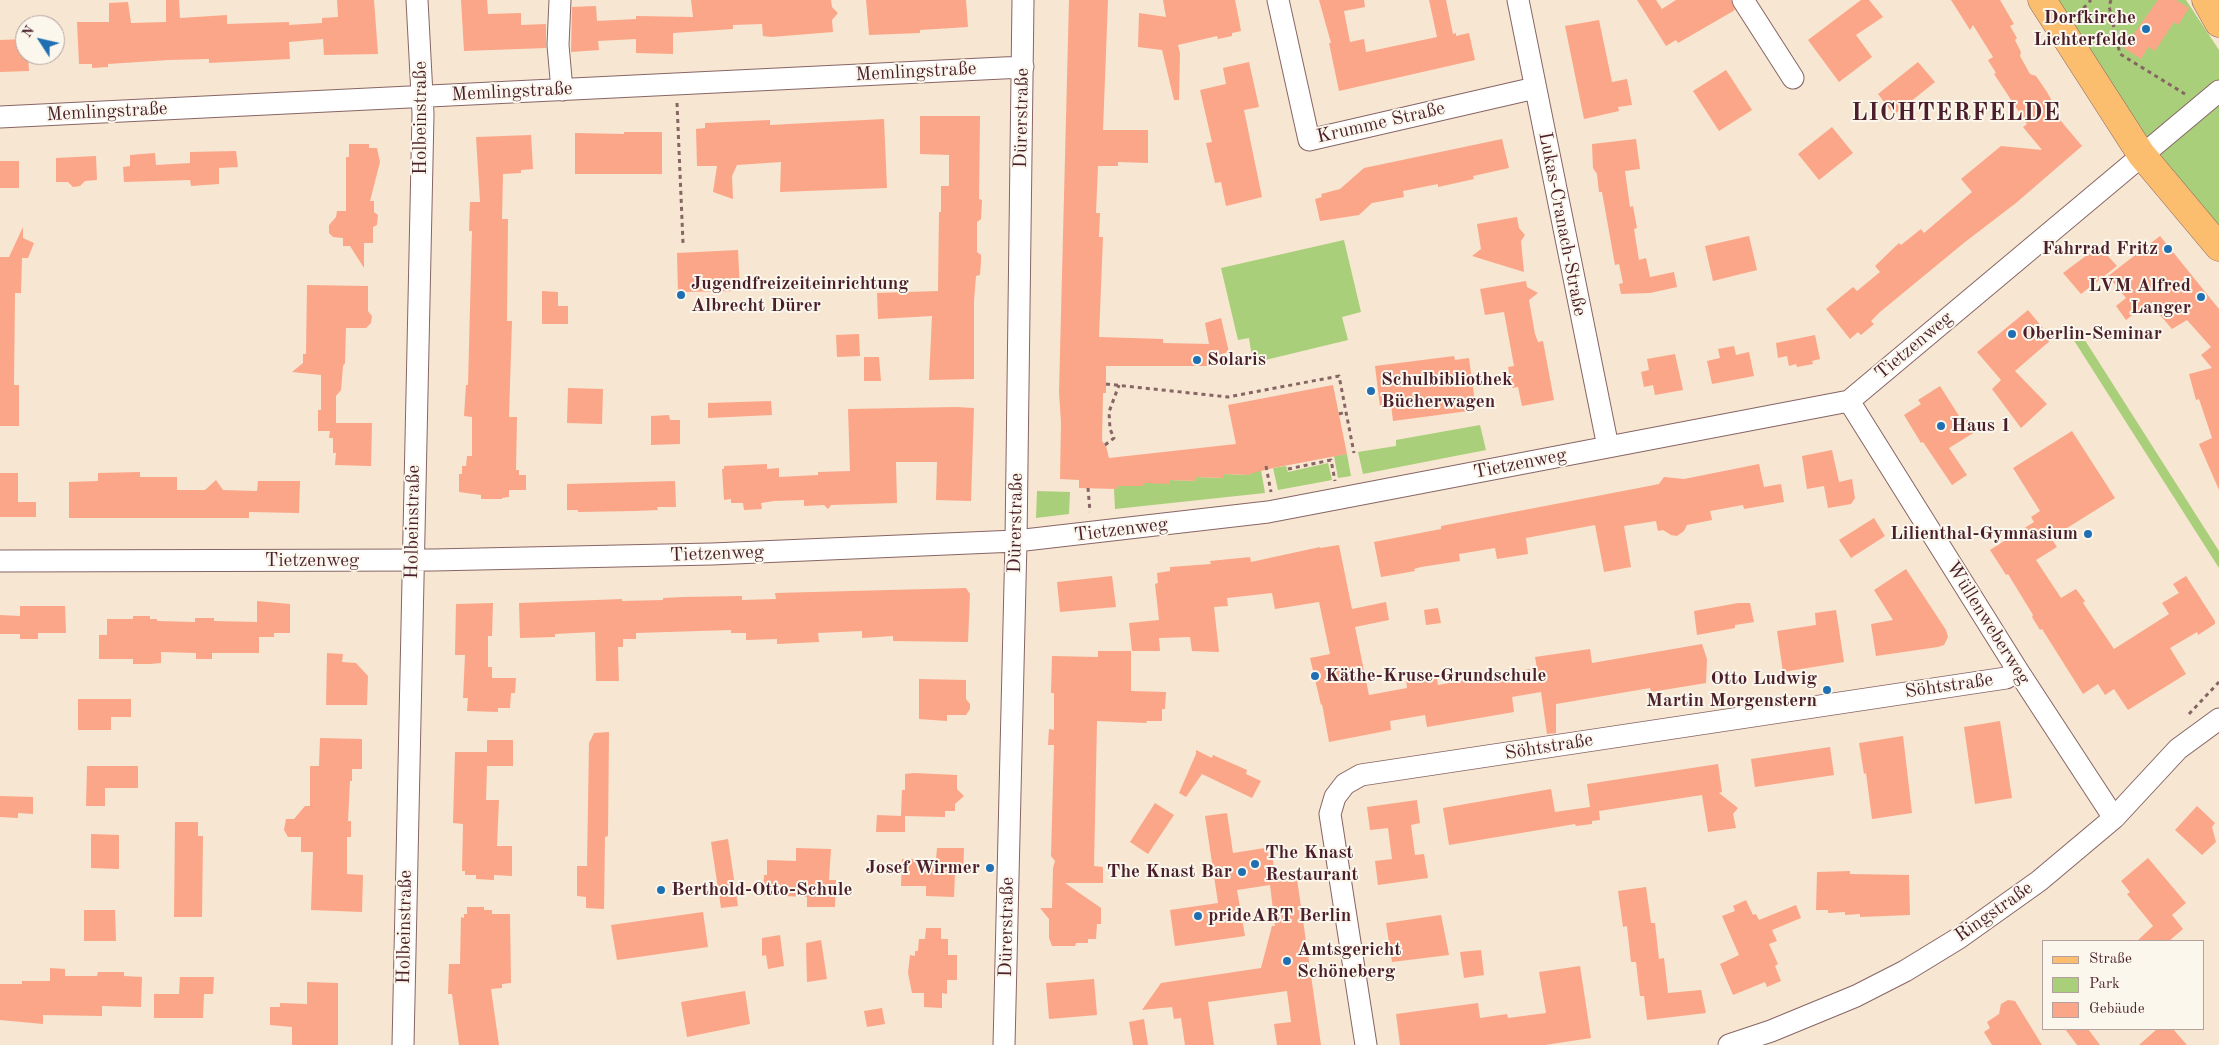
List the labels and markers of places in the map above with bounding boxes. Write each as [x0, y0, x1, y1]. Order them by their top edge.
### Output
place label: Dorfkirche Lichterfelde [2033, 7, 2136, 51]
marker: Dorfkirche Lichterfelde [2140, 23, 2152, 35]
place label: Fahrrad Fritz [2042, 238, 2158, 260]
marker: Fahrrad Fritz [2162, 243, 2174, 255]
place label: Jugendfreizeiteinrichtung Albrecht Dürer [691, 273, 909, 317]
place label: LVM Alfred Langer [2088, 275, 2191, 319]
marker: Jugendfreizeiteinrichtung Albrecht Dürer [675, 289, 687, 301]
marker: LVM Alfred Langer [2195, 291, 2207, 303]
place label: Oberlin-Seminar [2022, 323, 2162, 345]
marker: Oberlin-Seminar [2006, 328, 2018, 340]
place label: Solaris [1207, 349, 1266, 371]
marker: Solaris [1191, 354, 1203, 366]
place label: Schulbibliothek Bücherwagen [1381, 369, 1513, 413]
marker: Schulbibliothek Bücherwagen [1365, 385, 1377, 397]
place label: Haus 1 [1951, 415, 2011, 437]
marker: Haus 1 [1935, 420, 1947, 432]
place label: Lilienthal-Gymnasium [1890, 523, 2078, 545]
marker: Lilienthal-Gymnasium [2082, 528, 2094, 540]
place label: Käthe-Kruse-Grundschule [1325, 665, 1546, 687]
place label: Otto Ludwig Martin Morgenstern [1646, 668, 1817, 712]
marker: Käthe-Kruse-Grundschule [1309, 670, 1321, 682]
marker: Otto Ludwig Martin Morgenstern [1821, 684, 1833, 696]
place label: The Knast Restaurant [1265, 842, 1358, 886]
place label: Josef Wirmer [866, 857, 980, 879]
marker: The Knast Restaurant [1249, 858, 1261, 870]
place label: The Knast Bar [1107, 861, 1232, 883]
marker: Josef Wirmer [984, 862, 996, 874]
marker: The Knast Bar [1236, 866, 1248, 878]
place label: Berthold-Otto-Schule [671, 879, 852, 901]
marker: Berthold-Otto-Schule [655, 884, 667, 896]
place label: prideART Berlin [1208, 905, 1351, 927]
marker: prideART Berlin [1192, 910, 1204, 922]
place label: Amtsgericht Schöneberg [1297, 939, 1401, 983]
marker: Amtsgericht Schöneberg [1281, 955, 1293, 967]

